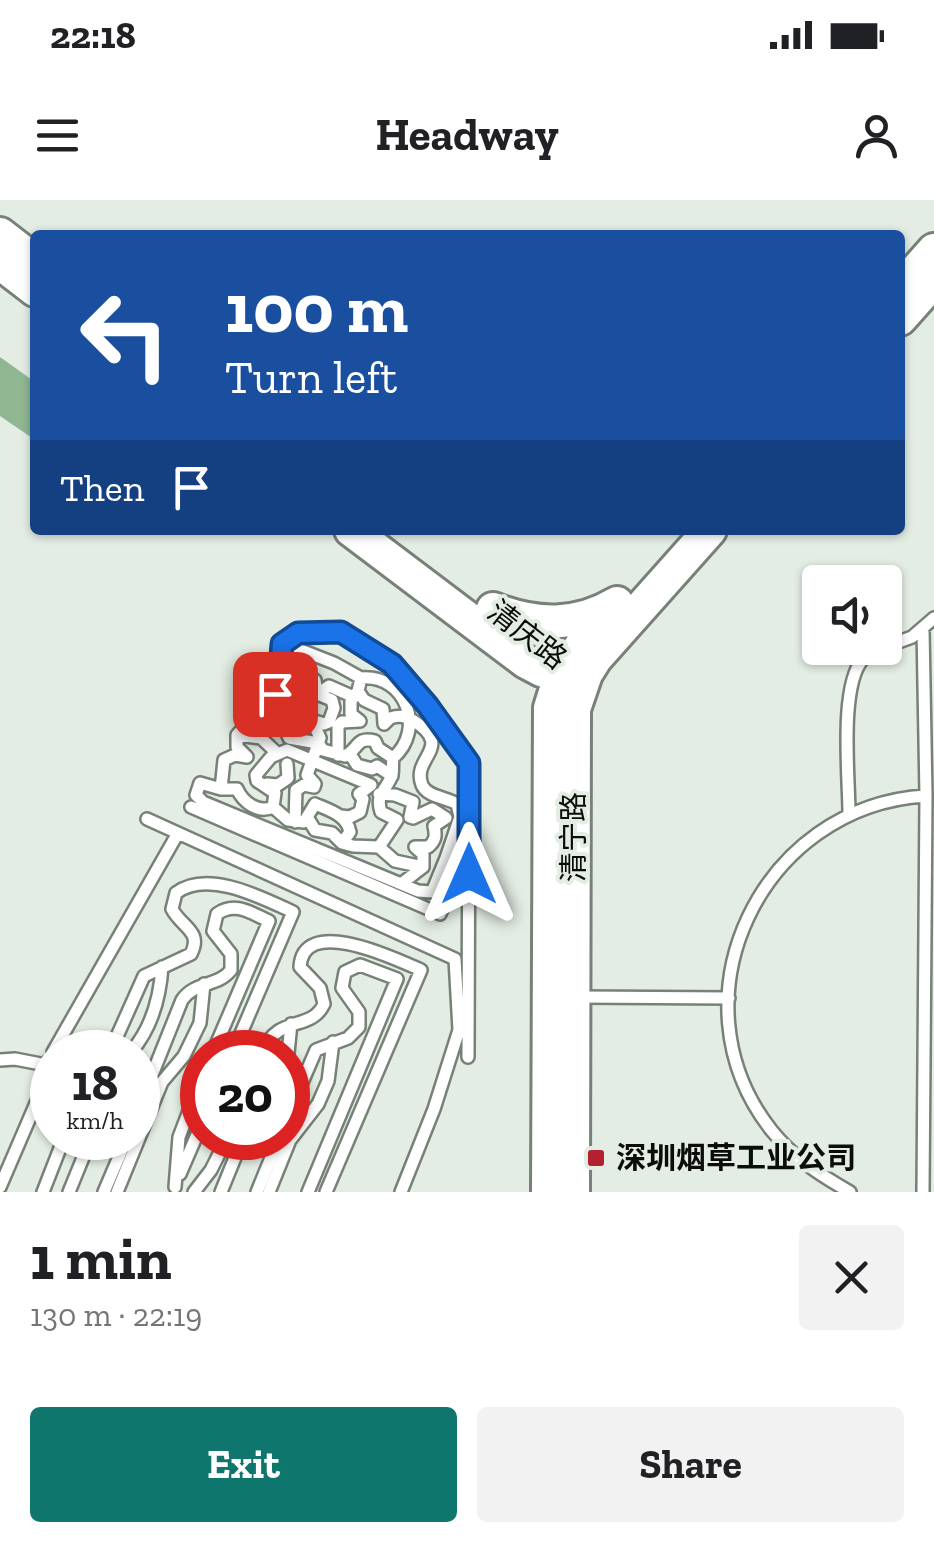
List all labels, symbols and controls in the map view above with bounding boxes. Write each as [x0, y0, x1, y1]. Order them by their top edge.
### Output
text: 22:18 [50, 12, 136, 58]
icon: menu [30, 108, 85, 163]
text: Headway [375, 108, 559, 162]
icon: person [849, 108, 904, 163]
text: 100 m [225, 266, 408, 350]
icon: left [60, 270, 190, 400]
text: Turn left [225, 351, 397, 405]
icon: arrive [164, 460, 219, 515]
text: Then [60, 465, 144, 511]
map controls [802, 565, 902, 665]
button: sound [802, 565, 902, 665]
street label: 清庆路 [480, 593, 574, 677]
pin [233, 652, 318, 737]
icon: arrive [248, 667, 303, 722]
street label: 清宁路 [556, 792, 592, 882]
position arrow [417, 822, 521, 926]
speed limit sign: 20 [180, 1030, 310, 1160]
text: 18 [71, 1053, 119, 1113]
text: km/h [66, 1105, 124, 1135]
place label: 深圳烟草工业公司 [616, 1140, 856, 1176]
marker: 深圳烟草工业公司 [585, 1147, 607, 1169]
text: 1 min [30, 1222, 172, 1294]
button: close [799, 1225, 904, 1330]
text: 130 m · 22:19 [30, 1296, 202, 1334]
button: Exit [30, 1407, 457, 1522]
button: Share [477, 1407, 904, 1522]

